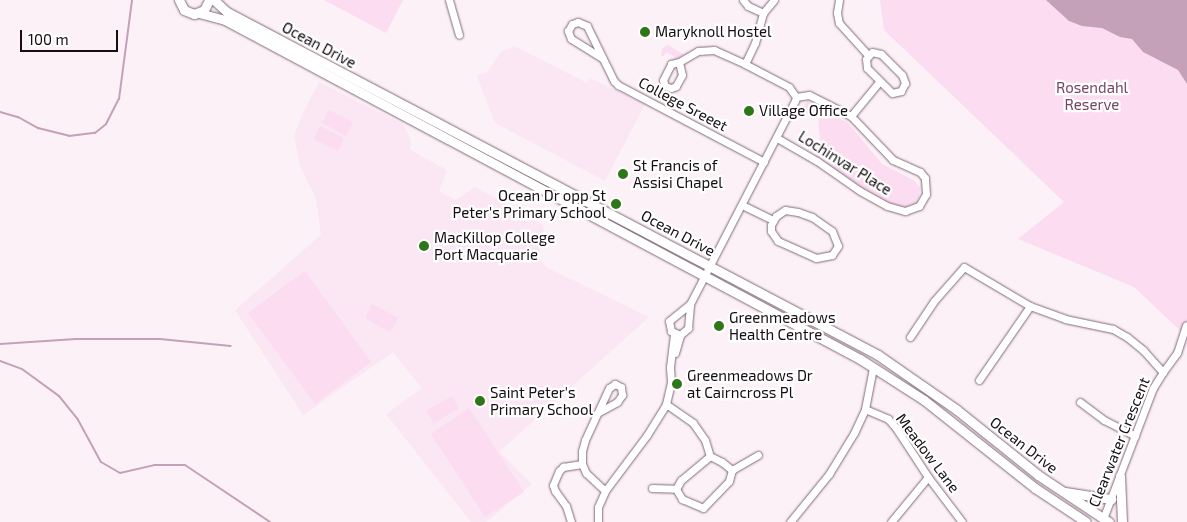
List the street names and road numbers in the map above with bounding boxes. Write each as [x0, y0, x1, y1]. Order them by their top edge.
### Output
street label: Ocean Drive [279, 18, 359, 72]
street label: College Sreeet [636, 73, 730, 135]
street label: Lochinvar Place [795, 127, 895, 199]
street label: Ocean Drive [638, 206, 718, 260]
street label: Clearwater Crescent [1085, 374, 1153, 510]
street label: Meadow Lane [892, 410, 964, 496]
street label: Ocean Drive [986, 413, 1062, 477]

